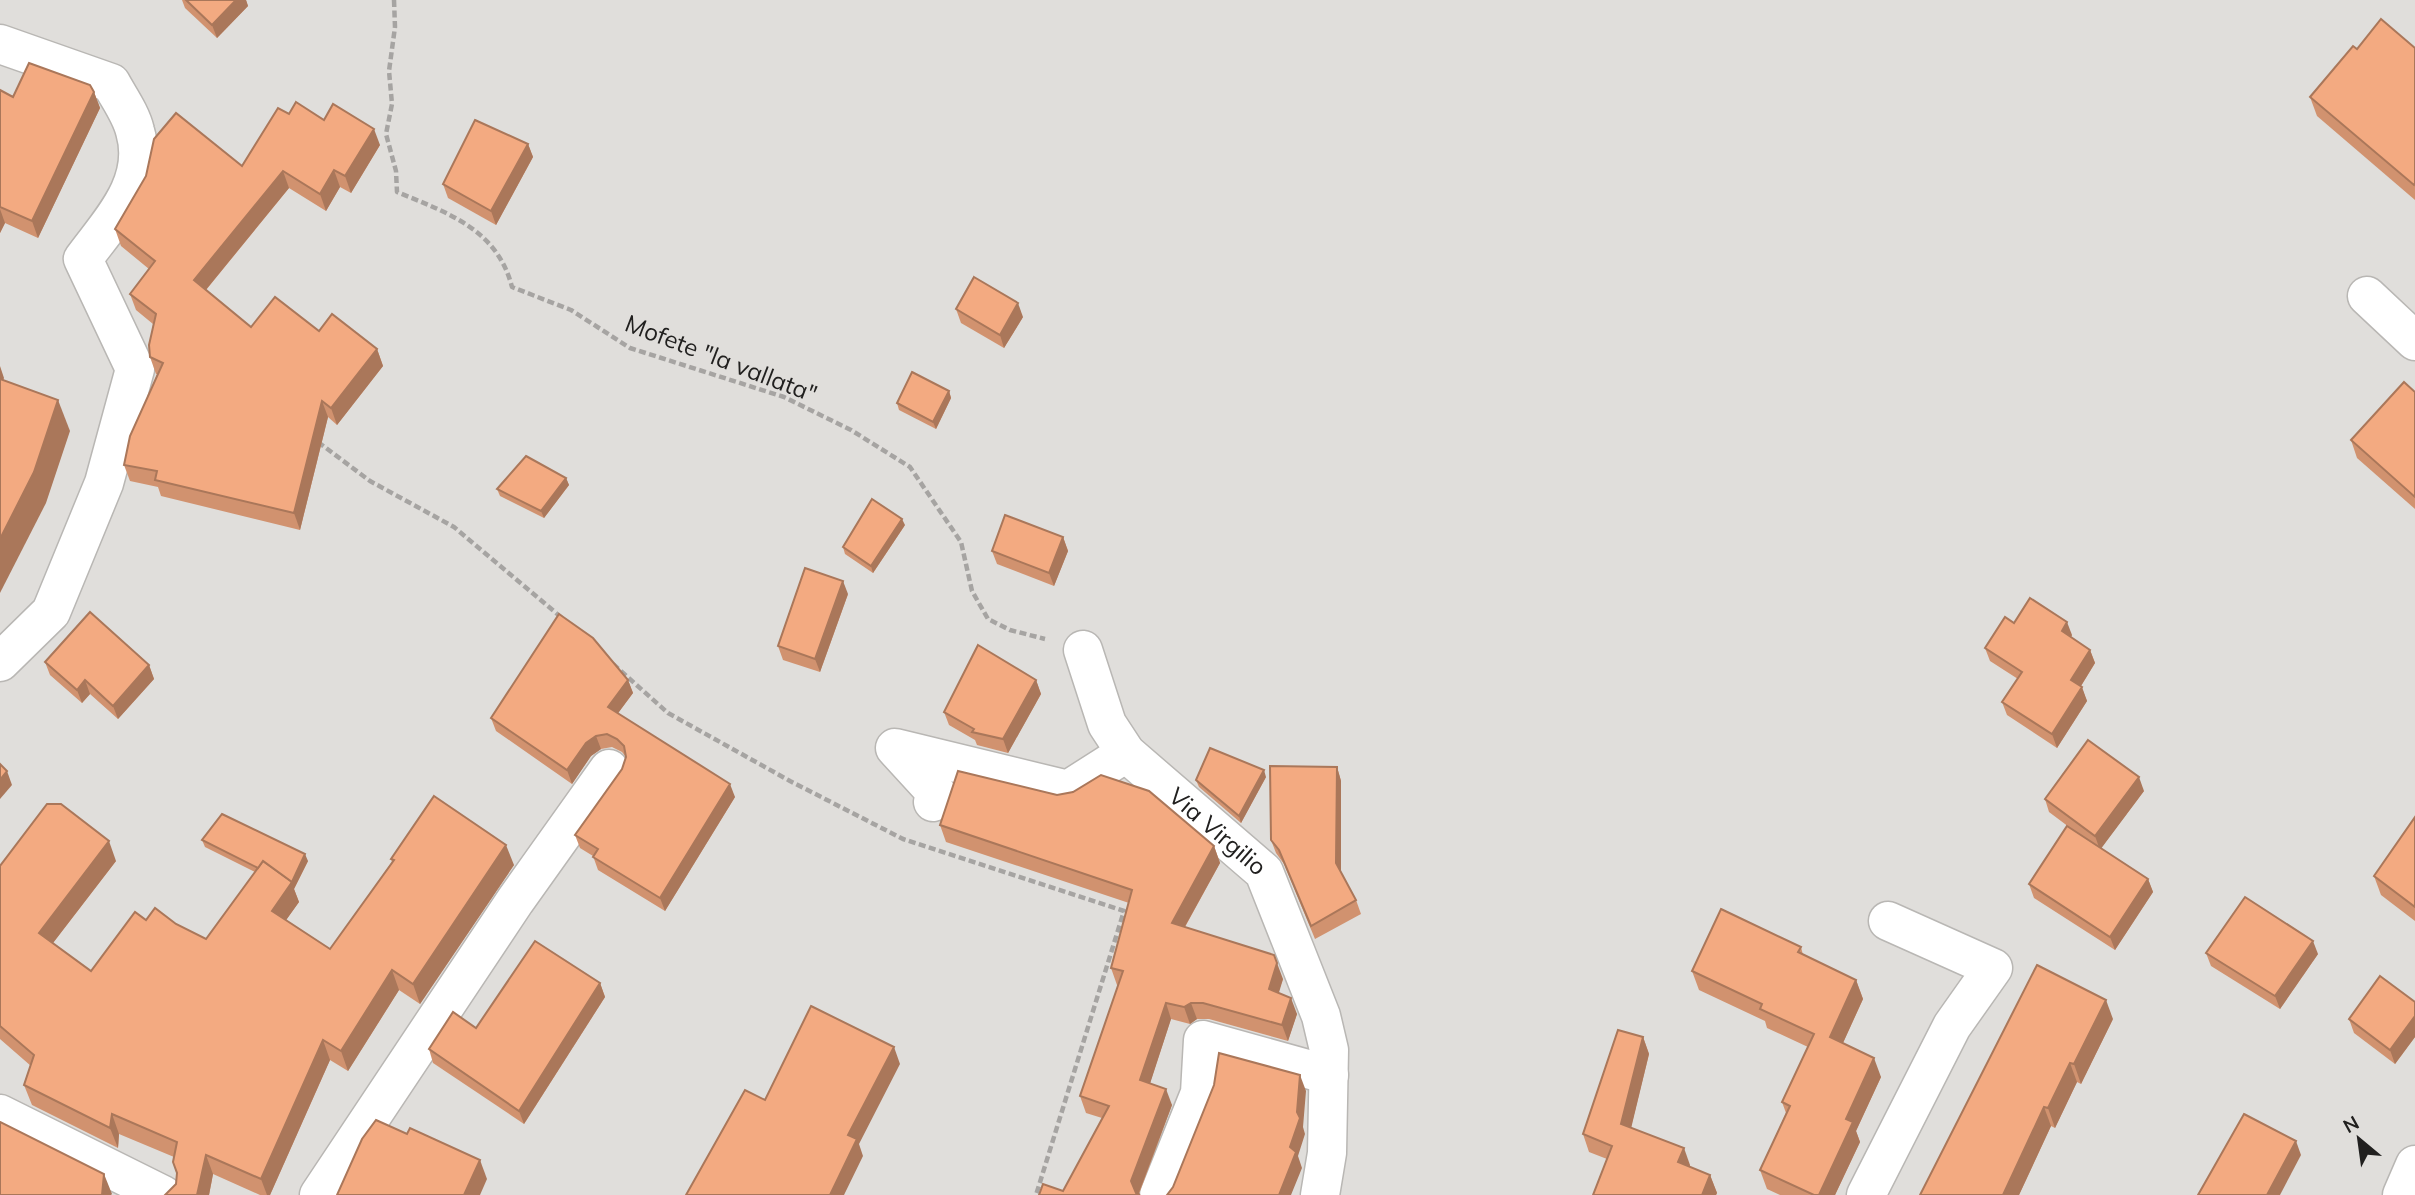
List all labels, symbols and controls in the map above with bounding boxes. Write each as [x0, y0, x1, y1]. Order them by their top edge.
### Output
street label: Mofete "la vallata" [621, 308, 822, 409]
street label: Via Virgilio [1163, 781, 1273, 881]
north arrow [2324, 1104, 2394, 1174]
text: N [2339, 1110, 2363, 1138]

